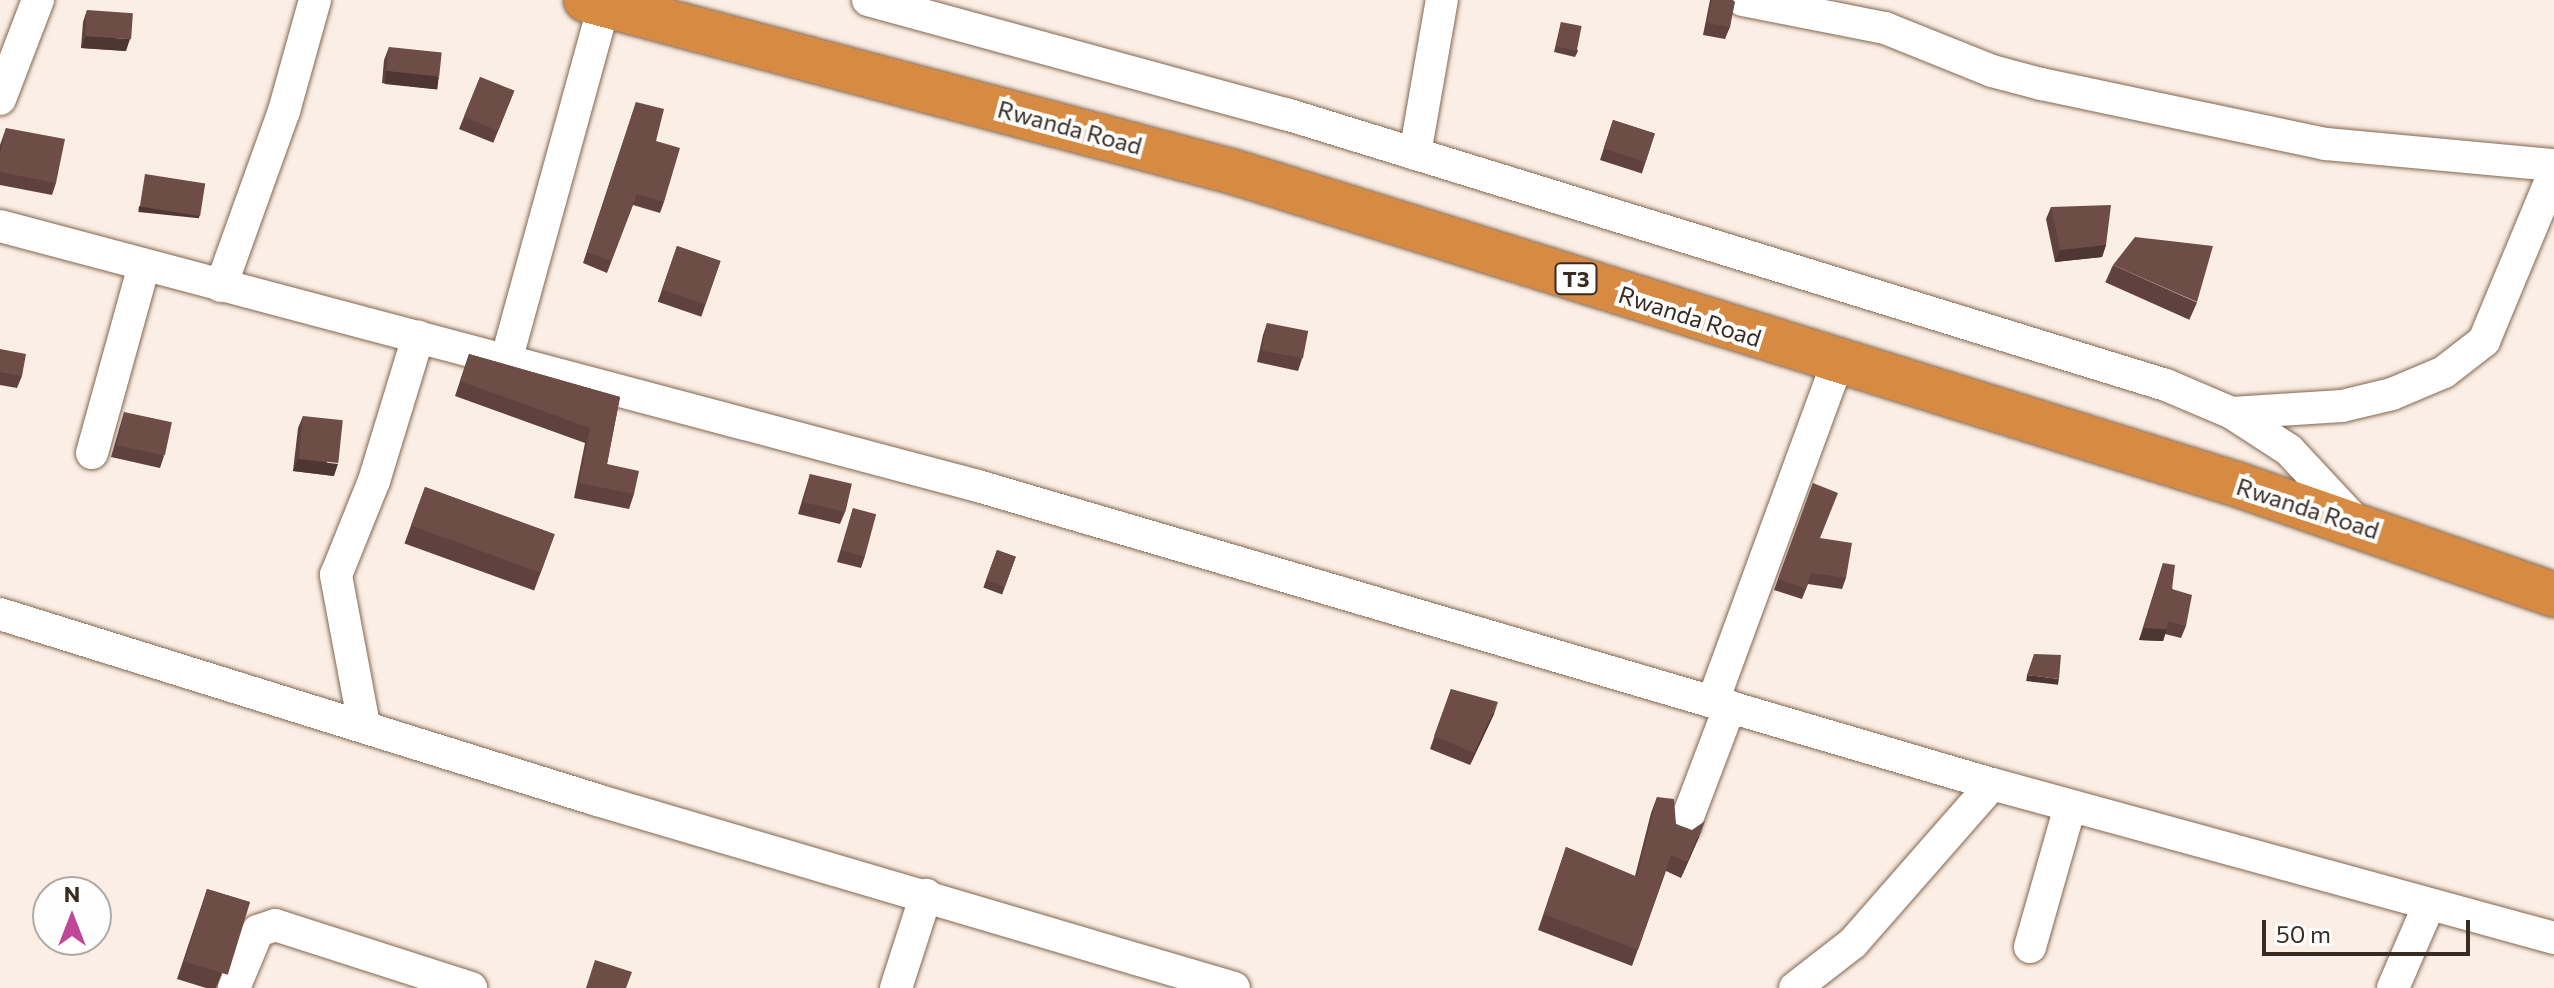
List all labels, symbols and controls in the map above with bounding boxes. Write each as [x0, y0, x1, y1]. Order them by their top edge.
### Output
street label: Rwanda Road [995, 94, 1145, 160]
road number: T3 [1554, 261, 1598, 297]
street label: Rwanda Road [1615, 279, 1765, 353]
street label: Rwanda Road [2233, 471, 2383, 545]
north arrow [32, 876, 112, 956]
text: N [64, 880, 80, 907]
scale bar [2266, 904, 2474, 954]
text: 50 m [2276, 919, 2331, 948]

